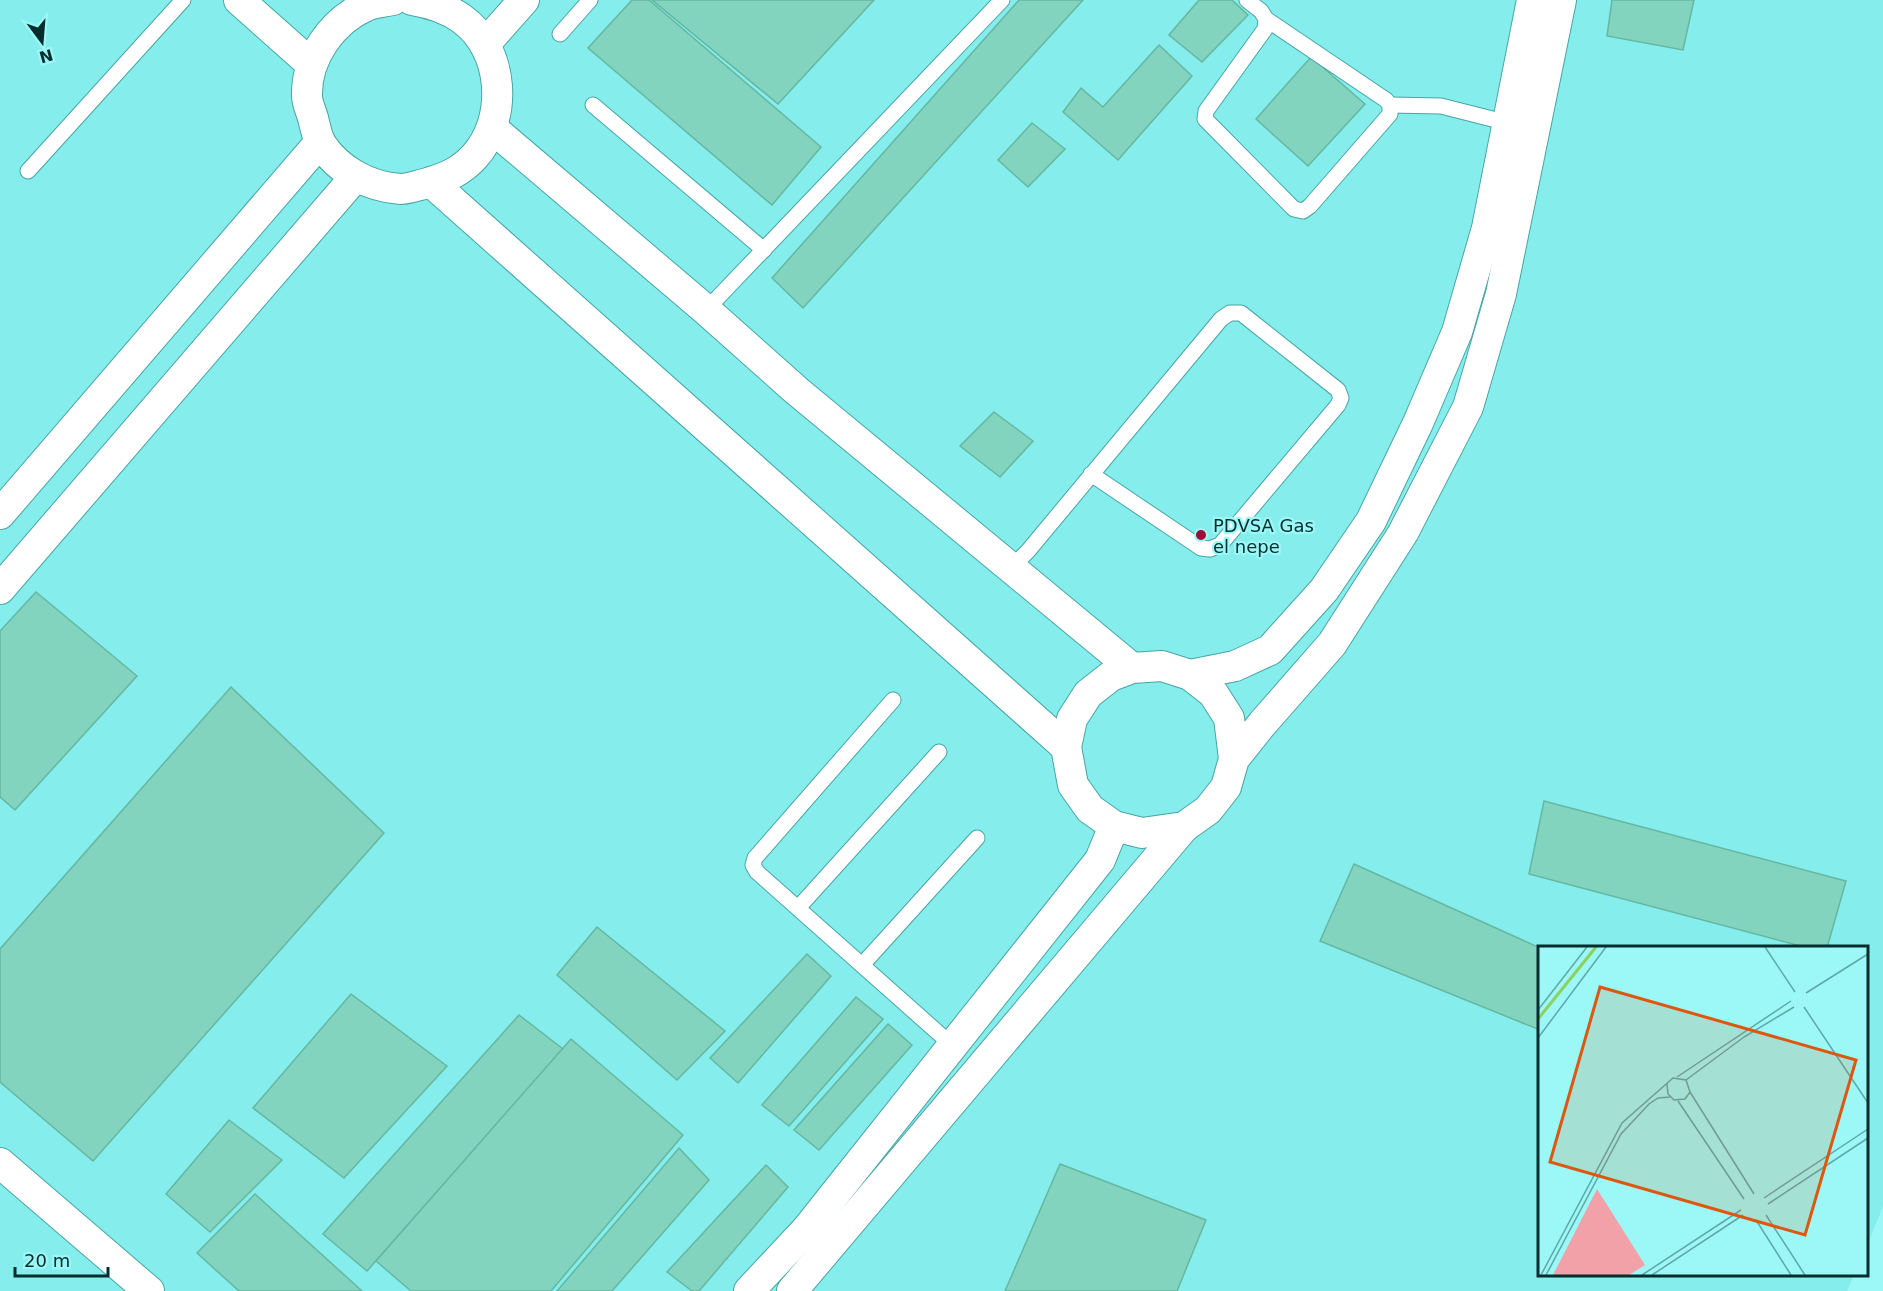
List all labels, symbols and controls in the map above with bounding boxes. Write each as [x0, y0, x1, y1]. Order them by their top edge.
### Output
north arrow [12, 12, 72, 72]
text: N [37, 45, 55, 67]
place label: PDVSA Gas el nepe [1213, 515, 1314, 557]
marker: PDVSA Gas el nepe [1194, 528, 1208, 542]
inset map [1538, 946, 1868, 1276]
scale bar [15, 1240, 108, 1278]
text: 20 m [24, 1250, 70, 1271]

